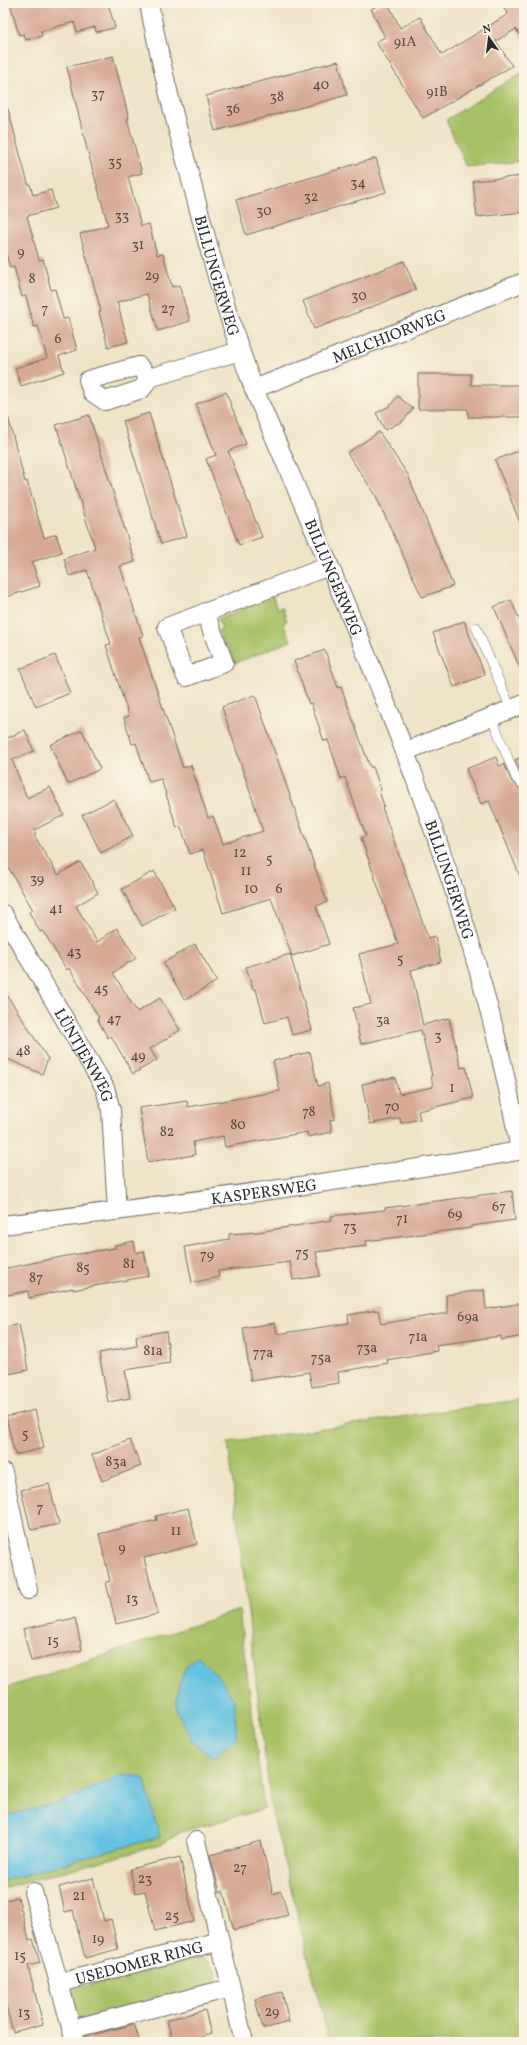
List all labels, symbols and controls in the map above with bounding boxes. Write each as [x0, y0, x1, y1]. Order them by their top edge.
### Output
north arrow [469, 18, 509, 58]
text: N [481, 22, 493, 38]
house number: 91A [394, 33, 416, 52]
house number: 40 [313, 76, 329, 95]
house number: 91B [426, 83, 448, 102]
house number: 37 [91, 85, 105, 104]
house number: 38 [270, 88, 284, 107]
house number: 36 [226, 100, 240, 119]
house number: 35 [108, 153, 122, 172]
house number: 34 [350, 174, 366, 193]
house number: 32 [304, 188, 318, 207]
house number: 30 [256, 202, 272, 221]
house number: 33 [115, 207, 129, 226]
street label: BILLUNGERWEG [188, 213, 244, 339]
house number: 31 [132, 236, 144, 255]
house number: 9 [17, 243, 25, 262]
house number: 29 [145, 267, 159, 286]
house number: 8 [28, 270, 36, 289]
house number: 30 [351, 287, 367, 306]
house number: 7 [42, 300, 49, 319]
house number: 27 [161, 300, 175, 319]
street label: MELCHIORWEG [329, 305, 450, 370]
house number: 6 [54, 330, 62, 349]
street label: BILLUNGERWEG [298, 516, 367, 640]
street label: BILLUNGERWEG [418, 818, 478, 943]
house number: 12 [234, 844, 246, 863]
house number: 5 [266, 850, 272, 869]
house number: 11 [241, 862, 251, 881]
house number: 39 [30, 870, 44, 889]
house number: 10 [244, 880, 258, 899]
house number: 6 [275, 880, 283, 899]
house number: 41 [49, 900, 63, 919]
house number: 43 [67, 943, 81, 962]
house number: 5 [397, 950, 403, 969]
house number: 45 [94, 980, 108, 999]
street label: LÜNTJENWEG [48, 1005, 117, 1105]
house number: 47 [106, 1010, 122, 1029]
house number: 3a [376, 1011, 390, 1030]
house number: 3 [434, 1027, 442, 1046]
house number: 48 [15, 1042, 31, 1061]
house number: 49 [130, 1047, 146, 1066]
house number: 1 [449, 1079, 455, 1098]
house number: 70 [385, 1098, 399, 1117]
house number: 78 [302, 1103, 316, 1122]
house number: 80 [230, 1116, 246, 1135]
house number: 82 [160, 1123, 174, 1142]
street label: KASPERSWEG [210, 1175, 319, 1211]
house number: 67 [492, 1198, 506, 1217]
house number: 69 [448, 1205, 462, 1224]
house number: 71 [396, 1210, 408, 1229]
house number: 73 [343, 1218, 357, 1237]
house number: 75 [295, 1244, 309, 1263]
house number: 79 [200, 1246, 214, 1265]
house number: 81 [123, 1255, 135, 1274]
house number: 85 [76, 1259, 90, 1278]
house number: 87 [29, 1269, 43, 1288]
house number: 69a [457, 1308, 479, 1327]
house number: 71a [408, 1328, 428, 1347]
house number: 73a [357, 1339, 377, 1358]
house number: 81a [143, 1342, 163, 1361]
house number: 77a [253, 1344, 273, 1363]
house number: 75a [311, 1349, 331, 1368]
house number: 5 [22, 1425, 28, 1444]
house number: 83a [105, 1453, 127, 1472]
house number: 7 [37, 1499, 44, 1518]
house number: 11 [171, 1522, 181, 1541]
house number: 9 [118, 1539, 126, 1558]
house number: 13 [126, 1590, 138, 1609]
house number: 15 [47, 1632, 59, 1651]
house number: 27 [233, 1859, 247, 1878]
house number: 23 [138, 1870, 152, 1889]
house number: 21 [73, 1887, 85, 1906]
house number: 25 [165, 1907, 179, 1926]
house number: 19 [92, 1930, 104, 1949]
street label: USEDOMER RING [73, 1937, 206, 1991]
house number: 15 [14, 1947, 26, 1966]
house number: 29 [265, 2003, 279, 2022]
house number: 13 [18, 2004, 30, 2023]

